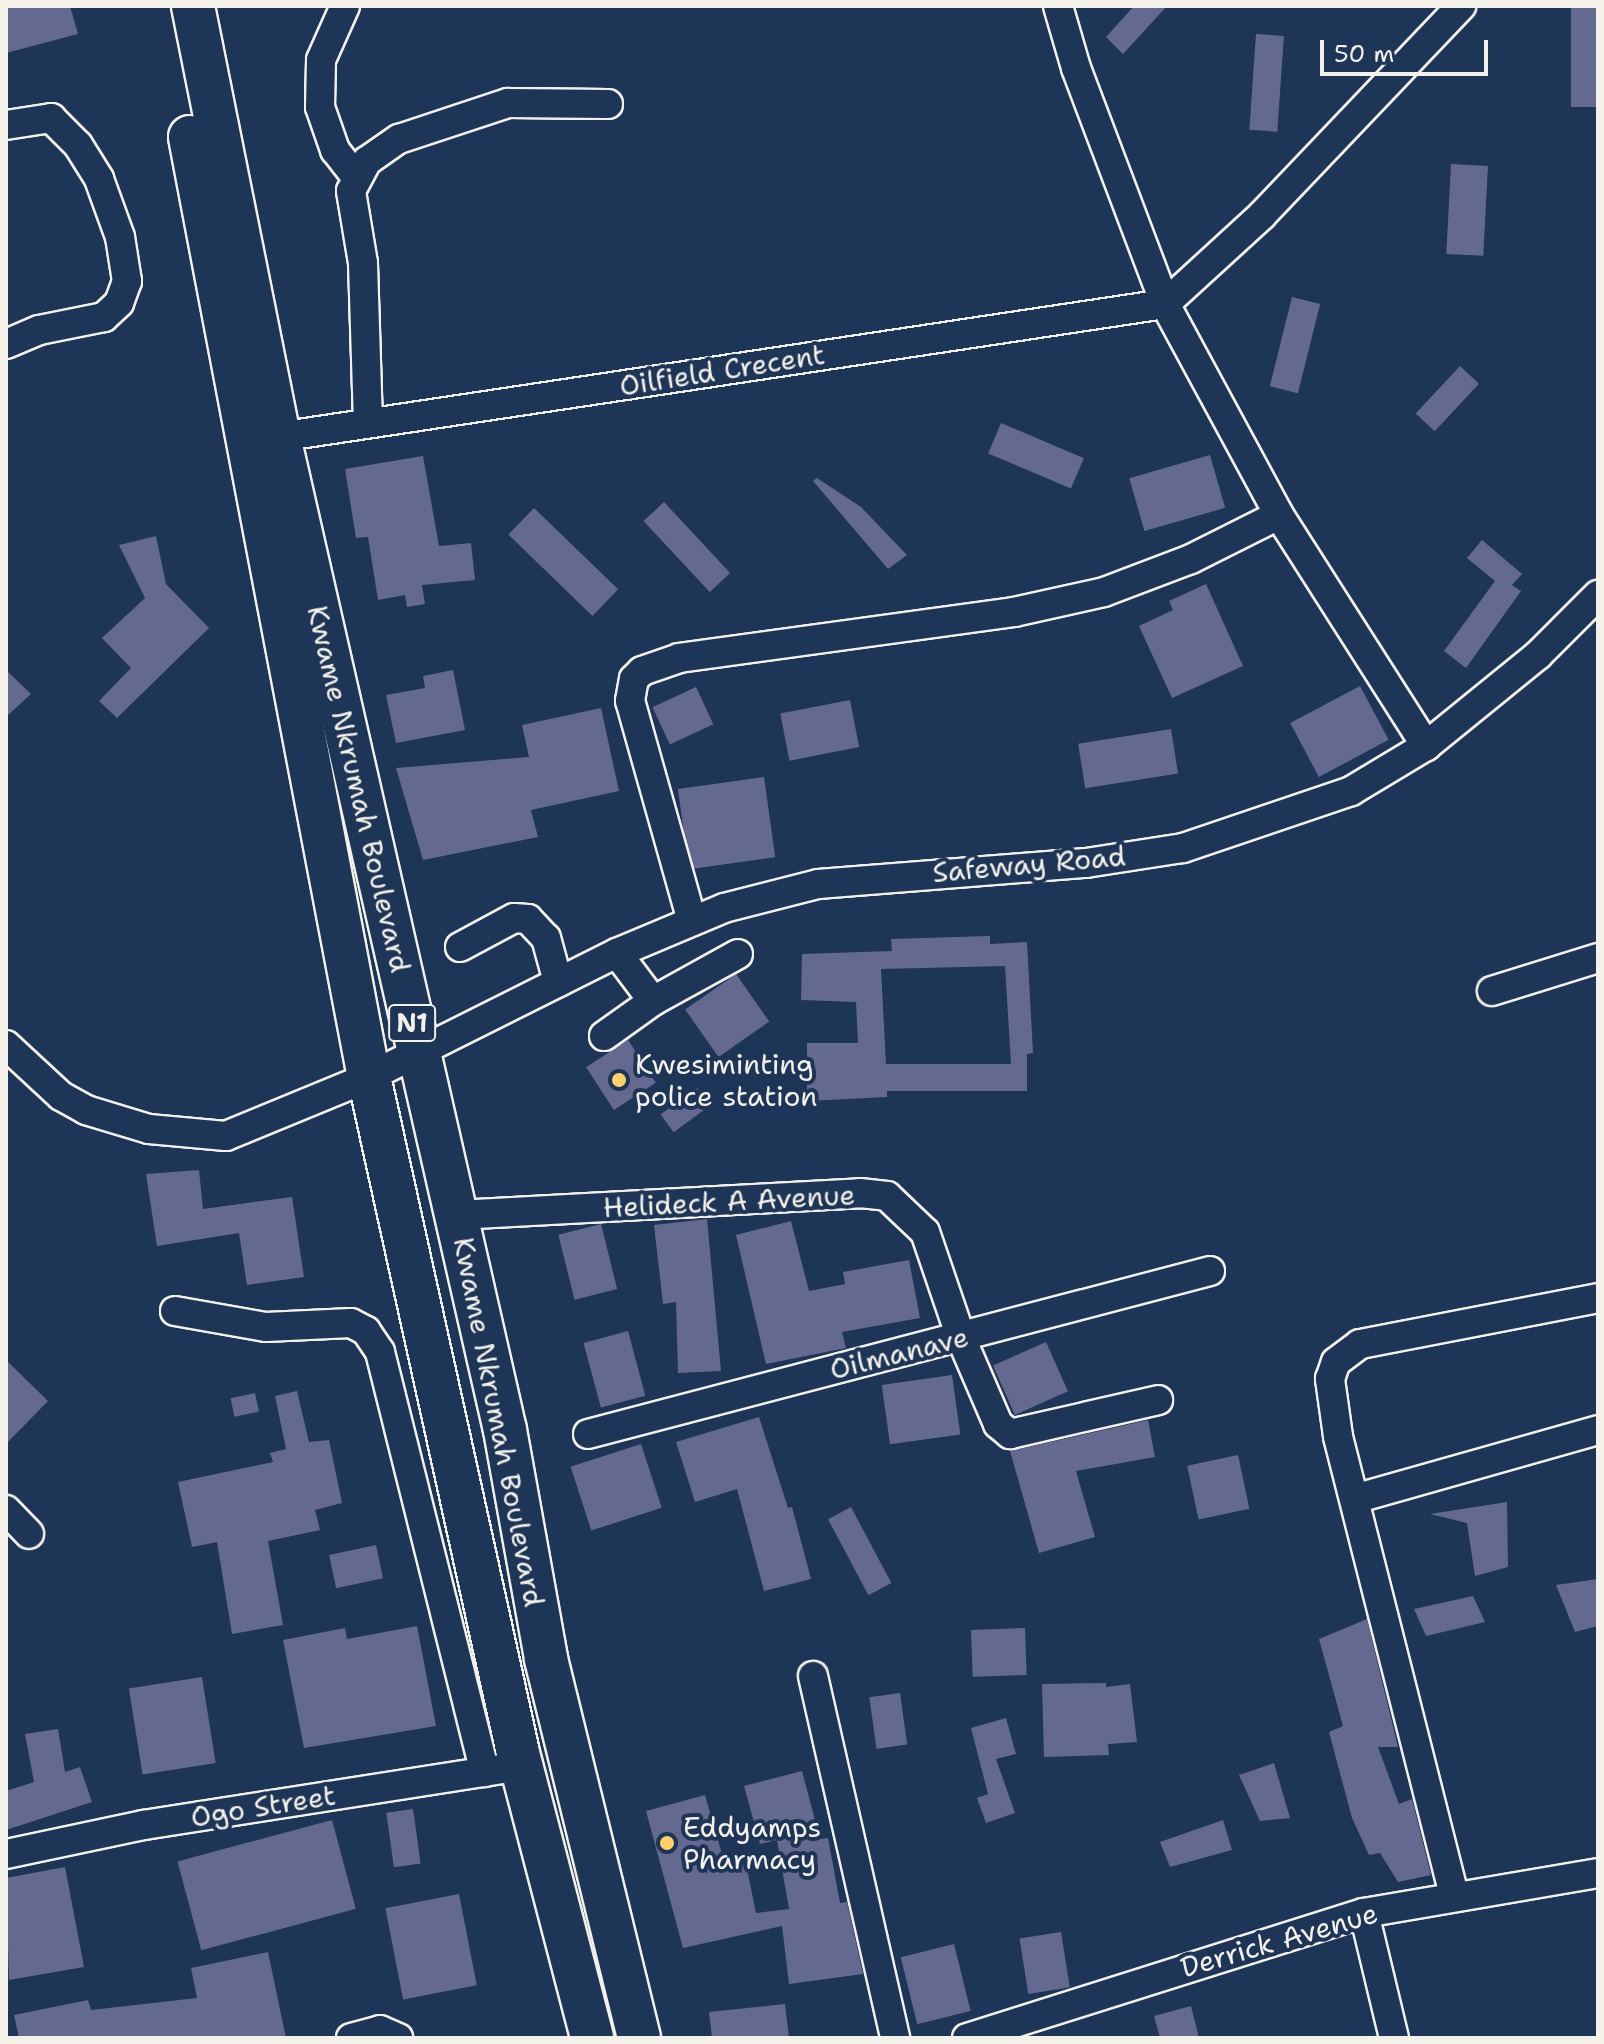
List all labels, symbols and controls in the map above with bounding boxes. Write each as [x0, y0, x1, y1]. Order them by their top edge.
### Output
scale bar [1324, 24, 1492, 74]
text: 50 m [1334, 38, 1394, 70]
street label: Oilfield Crecent [617, 337, 827, 403]
street label: Kwame Nkrumah Boulevard [300, 602, 418, 976]
street label: Safeway Road [931, 839, 1127, 889]
road number: N1 [388, 1001, 436, 1045]
place label: Kwesiminting police station [635, 1047, 818, 1113]
marker: Kwesiminting police station [610, 1071, 628, 1089]
street label: Helideck A Avenue [602, 1178, 856, 1224]
street label: Kwame Nkrumah Boulevard [447, 1234, 551, 1610]
street label: Oilmanave [826, 1320, 972, 1386]
street label: Ogo Street [188, 1778, 338, 1834]
place label: Eddyamps Pharmacy [683, 1810, 821, 1876]
marker: Eddyamps Pharmacy [658, 1834, 676, 1852]
street label: Derrick Avenue [1177, 1896, 1381, 1984]

